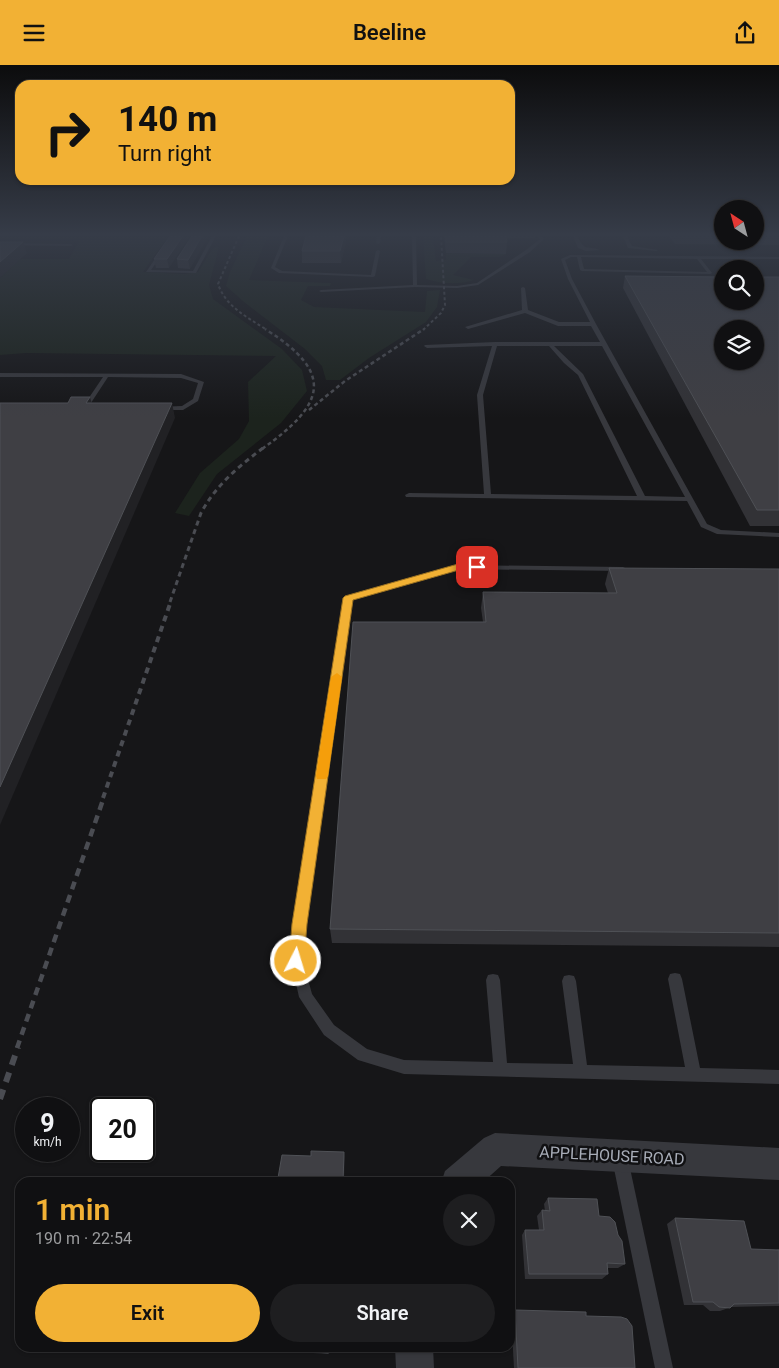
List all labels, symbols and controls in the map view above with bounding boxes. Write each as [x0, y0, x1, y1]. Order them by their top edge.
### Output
icon: menu [20, 19, 48, 47]
icon: share [731, 19, 759, 47]
text: Beeline [353, 20, 426, 45]
text: 140 m [118, 99, 217, 140]
icon: right [35, 100, 100, 165]
text: Turn right [118, 141, 212, 166]
north arrow [714, 200, 764, 250]
map controls [714, 200, 764, 370]
button: search [714, 260, 764, 310]
button: layers [714, 320, 764, 370]
pin [456, 546, 498, 588]
icon: arrive [463, 553, 491, 581]
position arrow [269, 934, 321, 986]
speed limit sign: 20 [90, 1097, 155, 1162]
text: 9 [40, 1109, 55, 1138]
text: km/h [33, 1135, 62, 1149]
street label: APPLEHOUSE ROAD [539, 1142, 685, 1169]
text: 1 min [35, 1192, 110, 1227]
button: close [443, 1194, 495, 1246]
text: 190 m · 22:54 [35, 1229, 132, 1248]
button: Exit [35, 1284, 260, 1342]
button: Share [270, 1284, 495, 1342]

